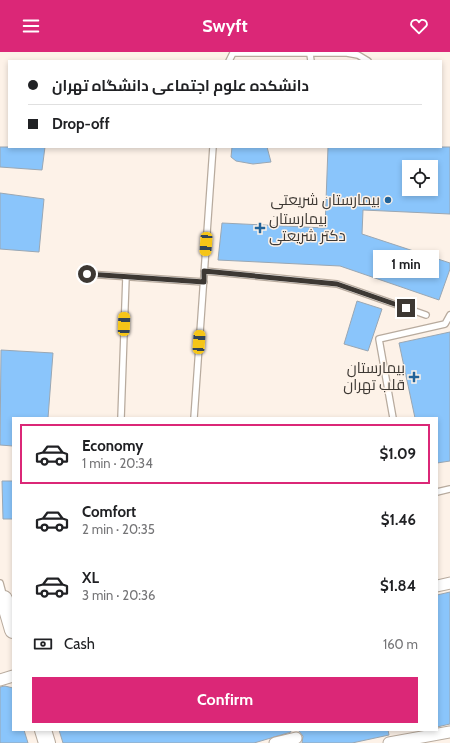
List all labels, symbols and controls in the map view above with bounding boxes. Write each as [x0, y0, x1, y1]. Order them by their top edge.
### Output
icon: menu [20, 15, 42, 37]
text: Swyft [202, 15, 248, 37]
icon: heart [408, 15, 430, 37]
text: دانشکده علوم اجتماعی دانشگاه تهران [52, 77, 309, 95]
text: Drop-off [52, 115, 110, 133]
map controls [402, 160, 438, 196]
button: locate [402, 160, 438, 196]
place label: بیمارستان شریعتی [271, 191, 380, 210]
marker: بیمارستان شریعتی [383, 195, 393, 205]
place label: بیمارستان دکتر شریعتی [269, 210, 346, 246]
marker: بیمارستان دکتر شریعتی [254, 222, 266, 234]
car [199, 232, 213, 256]
callout: 1 min [373, 250, 439, 278]
text: 1 min [391, 256, 421, 272]
route start [78, 265, 96, 283]
route end [397, 299, 415, 317]
car [118, 312, 130, 336]
car [192, 330, 206, 354]
place label: بیمارستان قلب تهران [343, 359, 405, 395]
marker: بیمارستان قلب تهران [408, 371, 420, 383]
icon: car [34, 436, 70, 472]
text: Economy [82, 437, 143, 455]
text: $1.09 [380, 445, 416, 463]
text: 1 min · 20:34 [82, 455, 153, 471]
icon: car [34, 502, 70, 538]
text: Comfort [82, 503, 136, 521]
text: $1.46 [381, 511, 416, 529]
text: 2 min · 20:35 [82, 521, 155, 537]
icon: car [34, 568, 70, 604]
text: XL [82, 569, 99, 587]
text: $1.84 [380, 577, 416, 595]
text: 3 min · 20:36 [82, 587, 155, 603]
icon: cash [32, 633, 54, 655]
text: Cash [64, 635, 95, 653]
text: 160 m [383, 636, 418, 652]
button: Confirm [32, 677, 418, 723]

